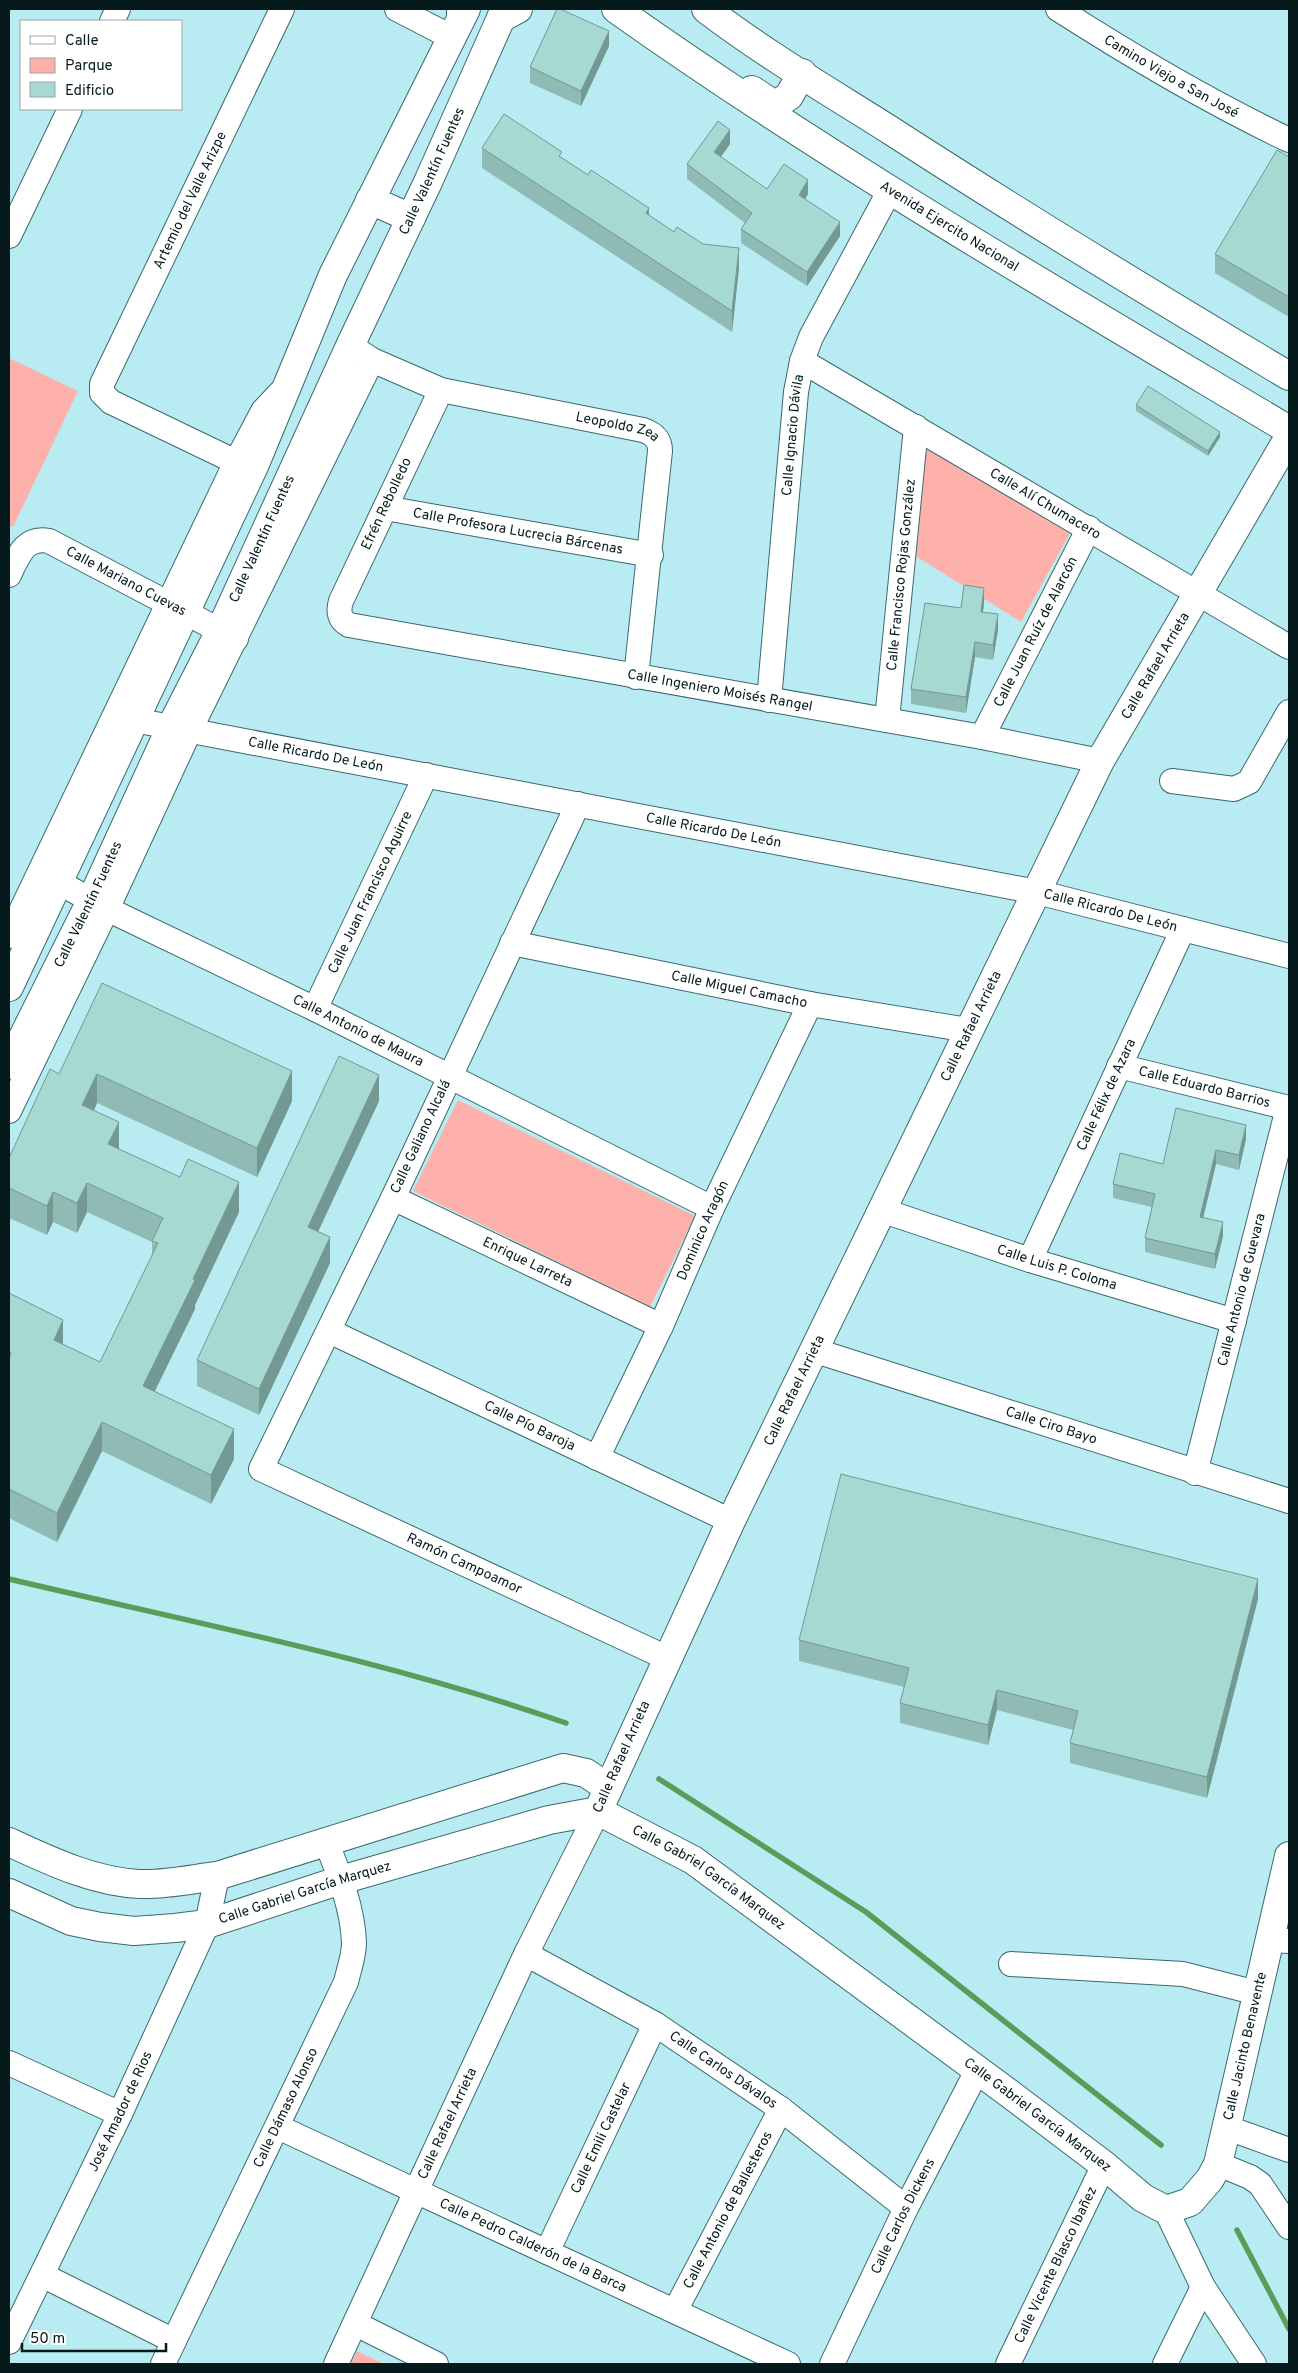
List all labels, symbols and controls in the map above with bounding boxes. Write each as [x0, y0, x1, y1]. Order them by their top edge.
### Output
legend [20, 20, 182, 110]
street label: Camino Viejo a San José [1101, 31, 1242, 122]
text: Calle [65, 32, 99, 51]
text: Parque [65, 57, 113, 76]
text: Edificio [65, 82, 114, 101]
street label: Calle Valentín Fuentes [396, 105, 469, 238]
street label: Artemio del Valle Arizpe [150, 129, 230, 272]
street label: Avenida Ejercito Nacional [877, 177, 1022, 276]
street label: Calle Ignacio Dávila [778, 373, 808, 497]
street label: Leopoldo Zea [574, 408, 663, 445]
street label: Efrén Rebolledo [358, 455, 416, 553]
street label: Calle Alí Chumacero [986, 464, 1104, 543]
street label: Calle Valentín Fuentes [226, 472, 299, 605]
street label: Calle Francisco Rojas González [883, 478, 919, 672]
street label: Calle Profesora Lucrecia Bárcenas [411, 505, 624, 558]
street label: Calle Mariano Cuevas [63, 543, 189, 620]
street label: Calle Juan Ruíz de Alarcón [990, 554, 1081, 710]
street label: Calle Rafael Arrieta [1118, 609, 1193, 722]
street label: Calle Ingeniero Moisés Rangel [626, 666, 814, 715]
street label: Calle Ricardo De León [247, 733, 385, 776]
street label: Calle Juan Francisco Aguirre [324, 808, 416, 977]
street label: Calle Ricardo De León [644, 809, 783, 852]
street label: Calle Valentín Fuentes [51, 839, 126, 971]
street label: Calle Ricardo De León [1042, 885, 1179, 936]
street label: Calle Miguel Camacho [670, 967, 809, 1012]
street label: Calle Rafael Arrieta [937, 968, 1005, 1084]
street label: Calle Antonio de Maura [290, 991, 426, 1071]
street label: Calle Félix de Azara [1073, 1036, 1140, 1154]
street label: Calle Eduardo Barrios [1137, 1063, 1272, 1112]
street label: Calle Galiano Alcalá [387, 1077, 455, 1197]
street label: Dominico Aragón [673, 1178, 732, 1283]
street label: Calle Antonio de Guevara [1214, 1212, 1269, 1368]
street label: Enrique Larreta [480, 1233, 575, 1291]
street label: Calle Luis P. Coloma [994, 1241, 1119, 1294]
street label: Calle Rafael Arrieta [760, 1332, 828, 1449]
street label: Calle Pío Baroja [481, 1397, 578, 1455]
street label: Calle Ciro Bayo [1003, 1403, 1099, 1448]
street label: Ramón Campoamor [404, 1529, 525, 1598]
street label: Calle Rafael Arrieta [590, 1698, 654, 1816]
street label: Calle Gabriel García Marquez [629, 1821, 789, 1934]
street label: Calle Gabriel García Marquez [216, 1857, 393, 1928]
street label: Calle Jacinto Benavente [1220, 1970, 1270, 2122]
street label: Calle Carlos Dávalos [666, 2028, 780, 2112]
street label: Calle Dámaso Alonso [250, 2045, 322, 2171]
street label: José Amador de Rios [85, 2049, 156, 2175]
street label: Calle Gabriel García Marquez [960, 2054, 1115, 2176]
street label: Calle Rafael Arrieta [414, 2065, 481, 2182]
street label: Calle Emili Castelar [567, 2079, 635, 2197]
street label: Calle Antonio de Ballesteros [680, 2128, 776, 2292]
street label: Calle Carlos Dickens [867, 2155, 939, 2277]
street label: Calle Vicente Blasco Ibañez [1011, 2184, 1101, 2346]
street label: Calle Pedro Calderón de la Barca [437, 2195, 629, 2296]
scale bar [22, 2320, 166, 2352]
text: 50 m [30, 2330, 65, 2349]

